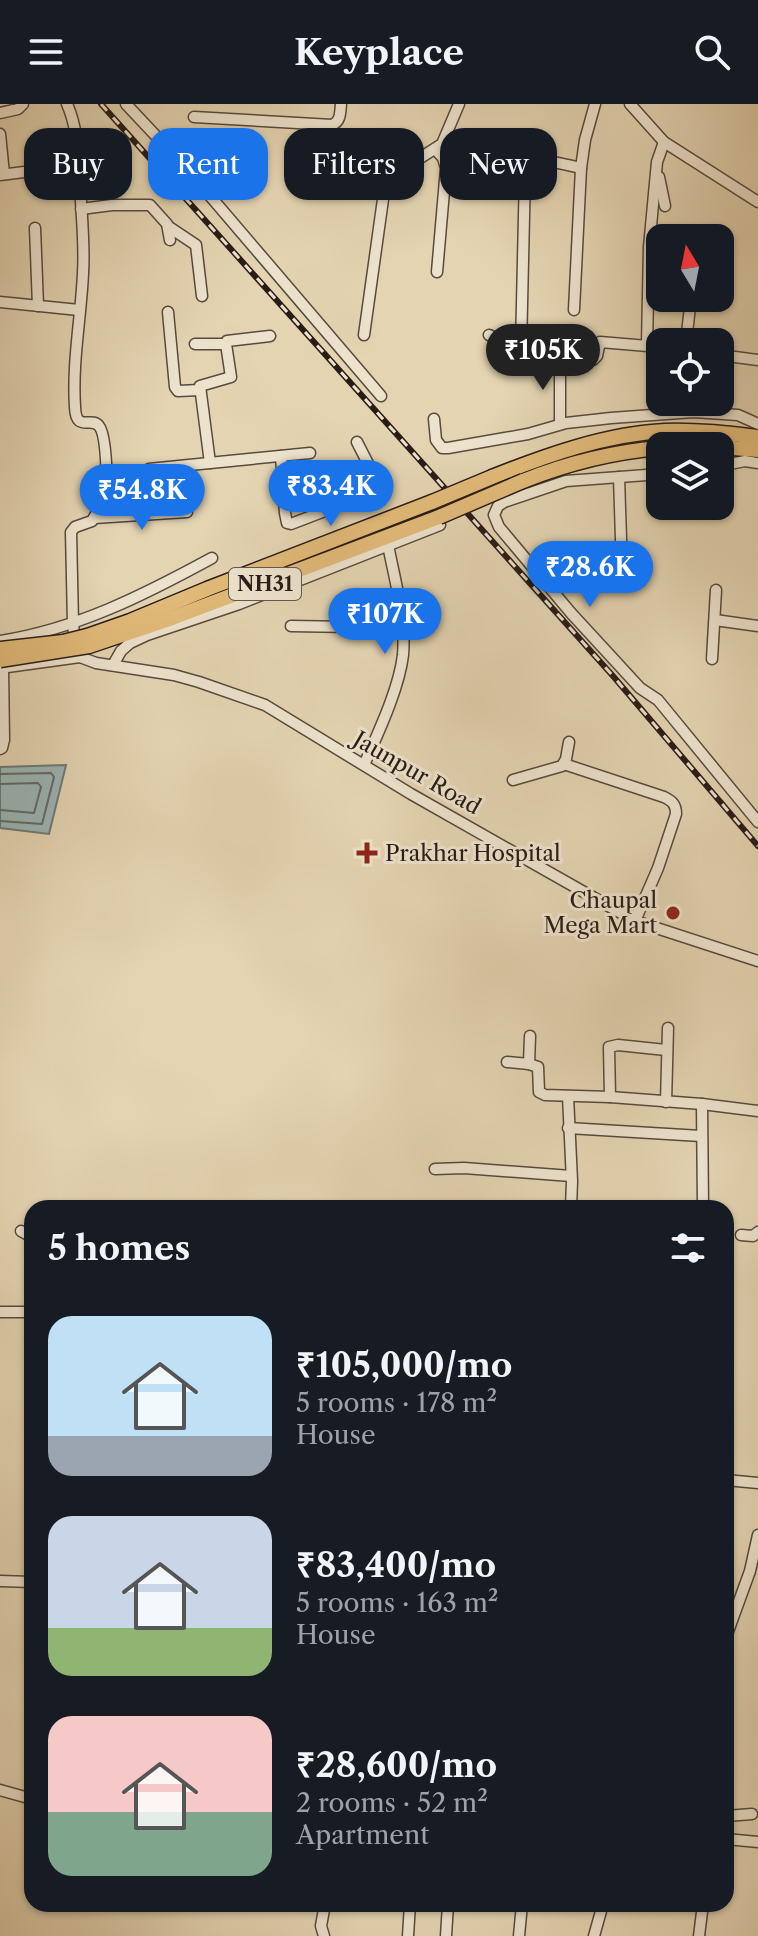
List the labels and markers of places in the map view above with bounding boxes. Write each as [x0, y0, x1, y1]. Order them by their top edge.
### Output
pin: ₹105K [487, 324, 599, 392]
pin: ₹83.4K [266, 460, 396, 528]
pin: ₹54.8K [77, 464, 207, 532]
pin: ₹28.6K [525, 541, 655, 609]
pin: ₹107K [329, 588, 441, 656]
place label: Prakhar Hospital [385, 840, 561, 867]
marker: Prakhar Hospital [356, 842, 378, 864]
place label: Chaupal Mega Mart [544, 887, 657, 939]
marker: Chaupal Mega Mart [664, 904, 682, 922]

